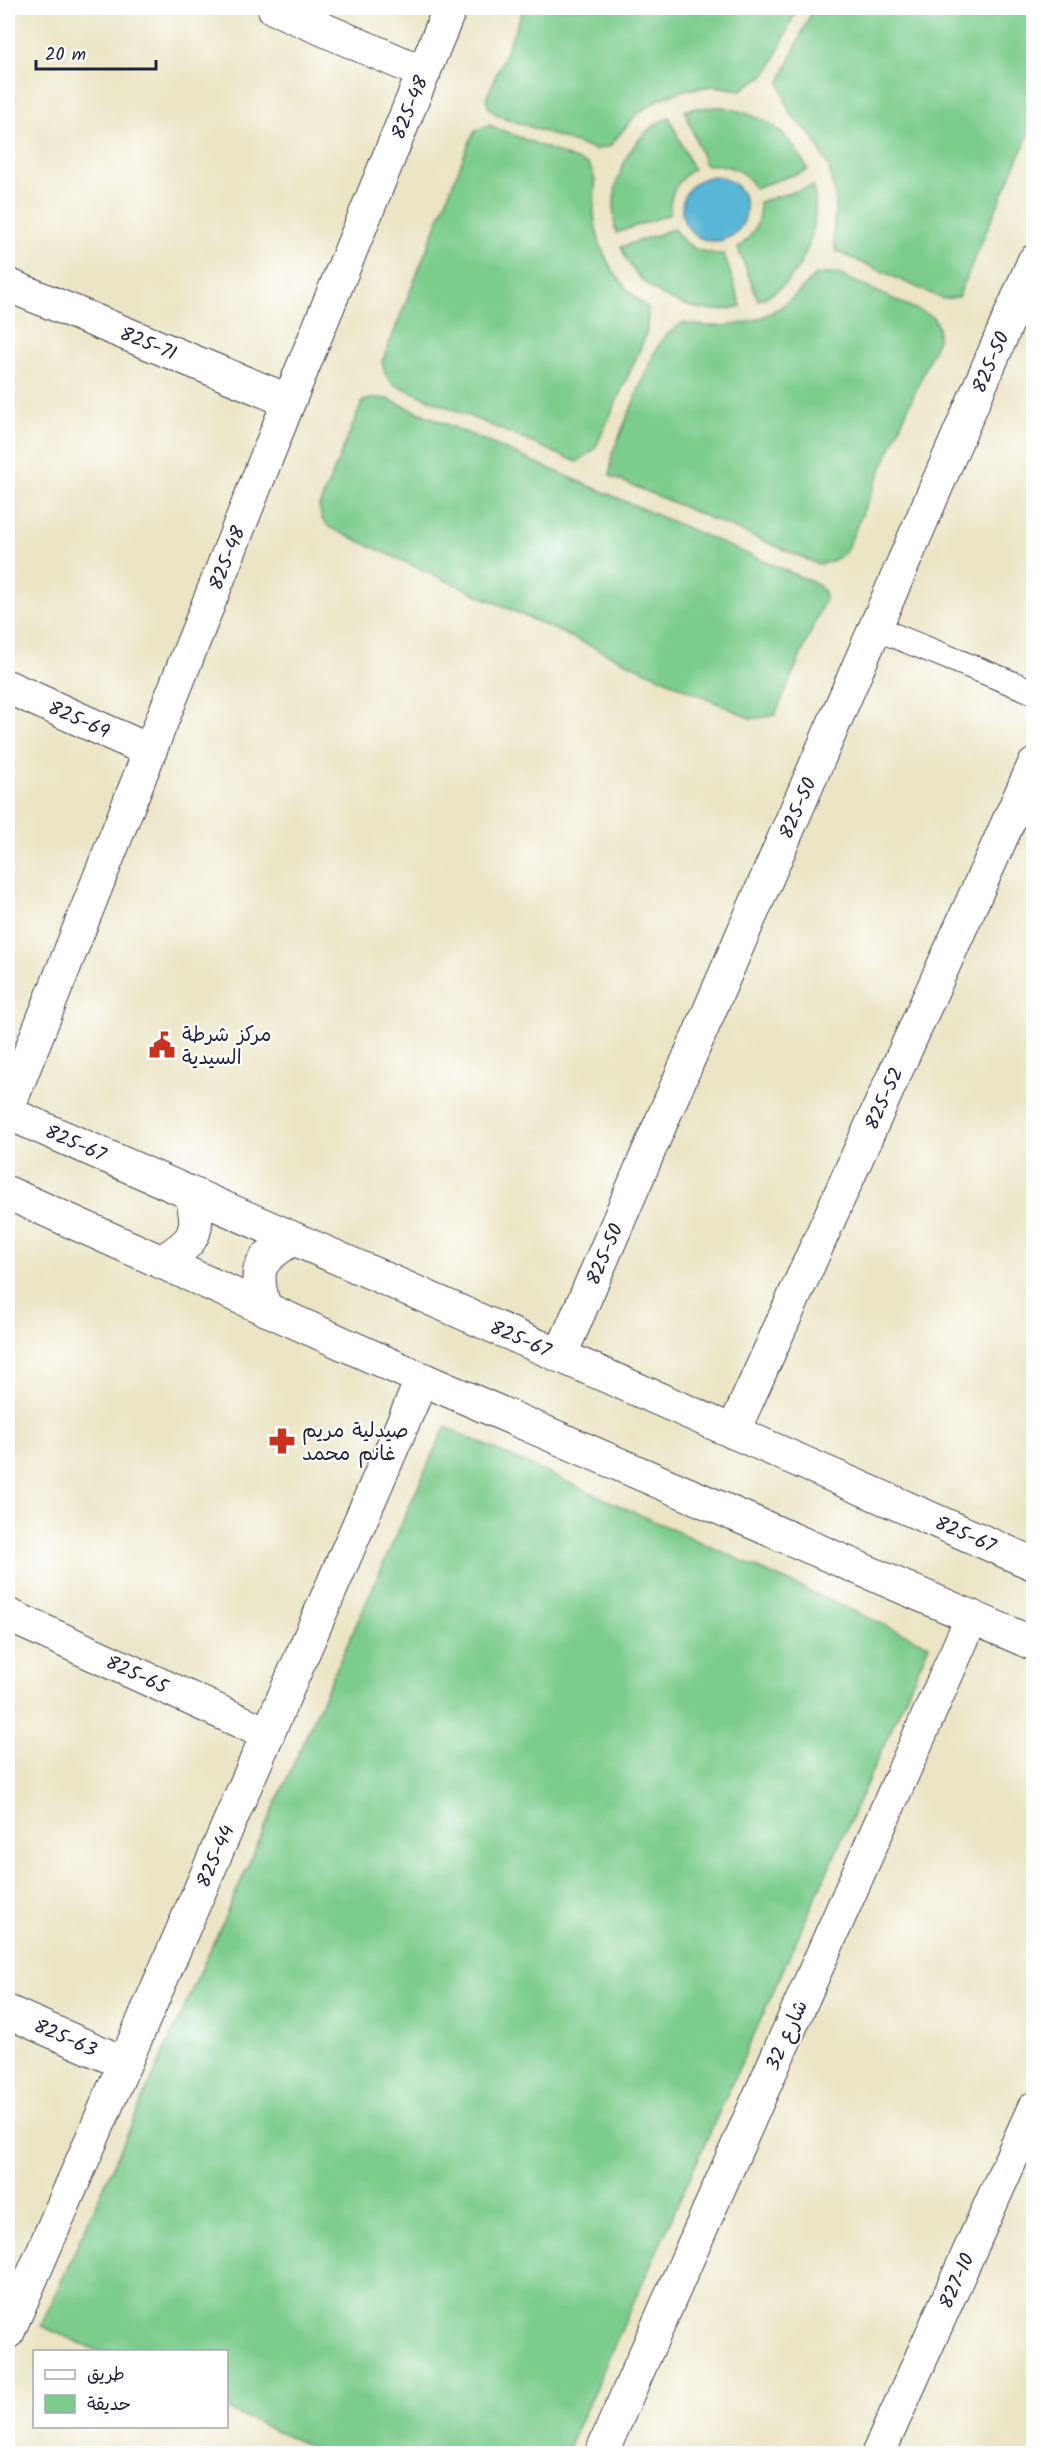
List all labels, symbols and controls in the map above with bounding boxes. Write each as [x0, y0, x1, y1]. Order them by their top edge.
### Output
scale bar [36, 33, 156, 71]
text: 20 m [45, 41, 86, 70]
street label: 825-48 [384, 70, 439, 145]
street label: 825-71 [114, 319, 181, 371]
street label: 825-50 [965, 327, 1020, 399]
street label: 825-48 [201, 521, 256, 595]
street label: 825-69 [42, 693, 114, 749]
street label: 825-50 [772, 773, 826, 845]
place label: مركز شرطة السيدية [182, 1020, 271, 1075]
public building icon: مركز شرطة السيدية [147, 1030, 177, 1060]
street label: 825-52 [857, 1063, 914, 1136]
street label: 825-67 [39, 1117, 111, 1172]
street label: 825-50 [578, 1219, 633, 1291]
street label: 825-67 [484, 1313, 556, 1368]
place label: صيدلية مريم غانم محمد [302, 1416, 409, 1471]
pharmacy icon: صيدلية مريم غانم محمد [267, 1426, 297, 1456]
street label: 825-67 [929, 1508, 1001, 1564]
street label: 825-65 [100, 1648, 174, 1705]
street label: 825-44 [189, 1820, 244, 1893]
street label: شارع 32 [758, 1995, 818, 2076]
street label: 825-63 [28, 2011, 102, 2067]
street label: 827-10 [931, 2248, 985, 2315]
legend [33, 2350, 228, 2428]
text: طريق [87, 2361, 125, 2390]
text: حديقة [87, 2391, 131, 2420]

